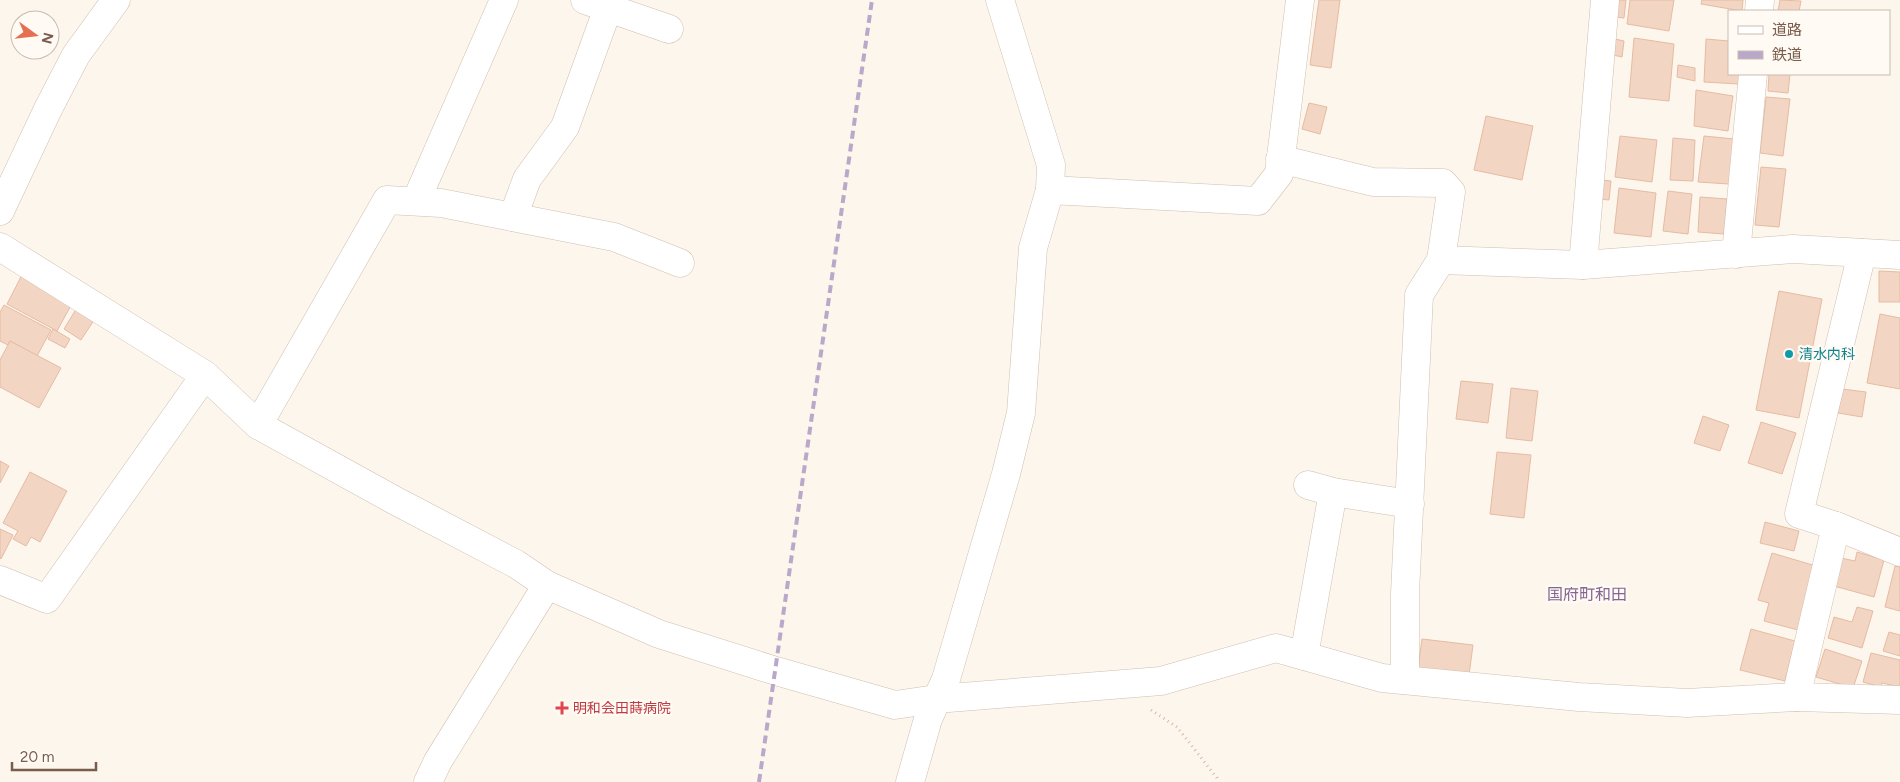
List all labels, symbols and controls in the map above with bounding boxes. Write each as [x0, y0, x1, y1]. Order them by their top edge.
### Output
north arrow [10, 10, 60, 60]
legend [1728, 10, 1890, 75]
text: 道路 [1772, 21, 1802, 39]
text: N [37, 31, 57, 46]
text: 鉄道 [1772, 46, 1802, 64]
place label: 清水内科 [1799, 346, 1855, 363]
marker: 清水内科 [1783, 348, 1795, 360]
district label: 国府町和田 [1547, 585, 1627, 604]
place label: 明和会田蒔病院 [573, 700, 671, 717]
marker: 明和会田蒔病院 [555, 701, 569, 715]
scale bar [12, 740, 96, 772]
text: 20 m [20, 748, 54, 766]

